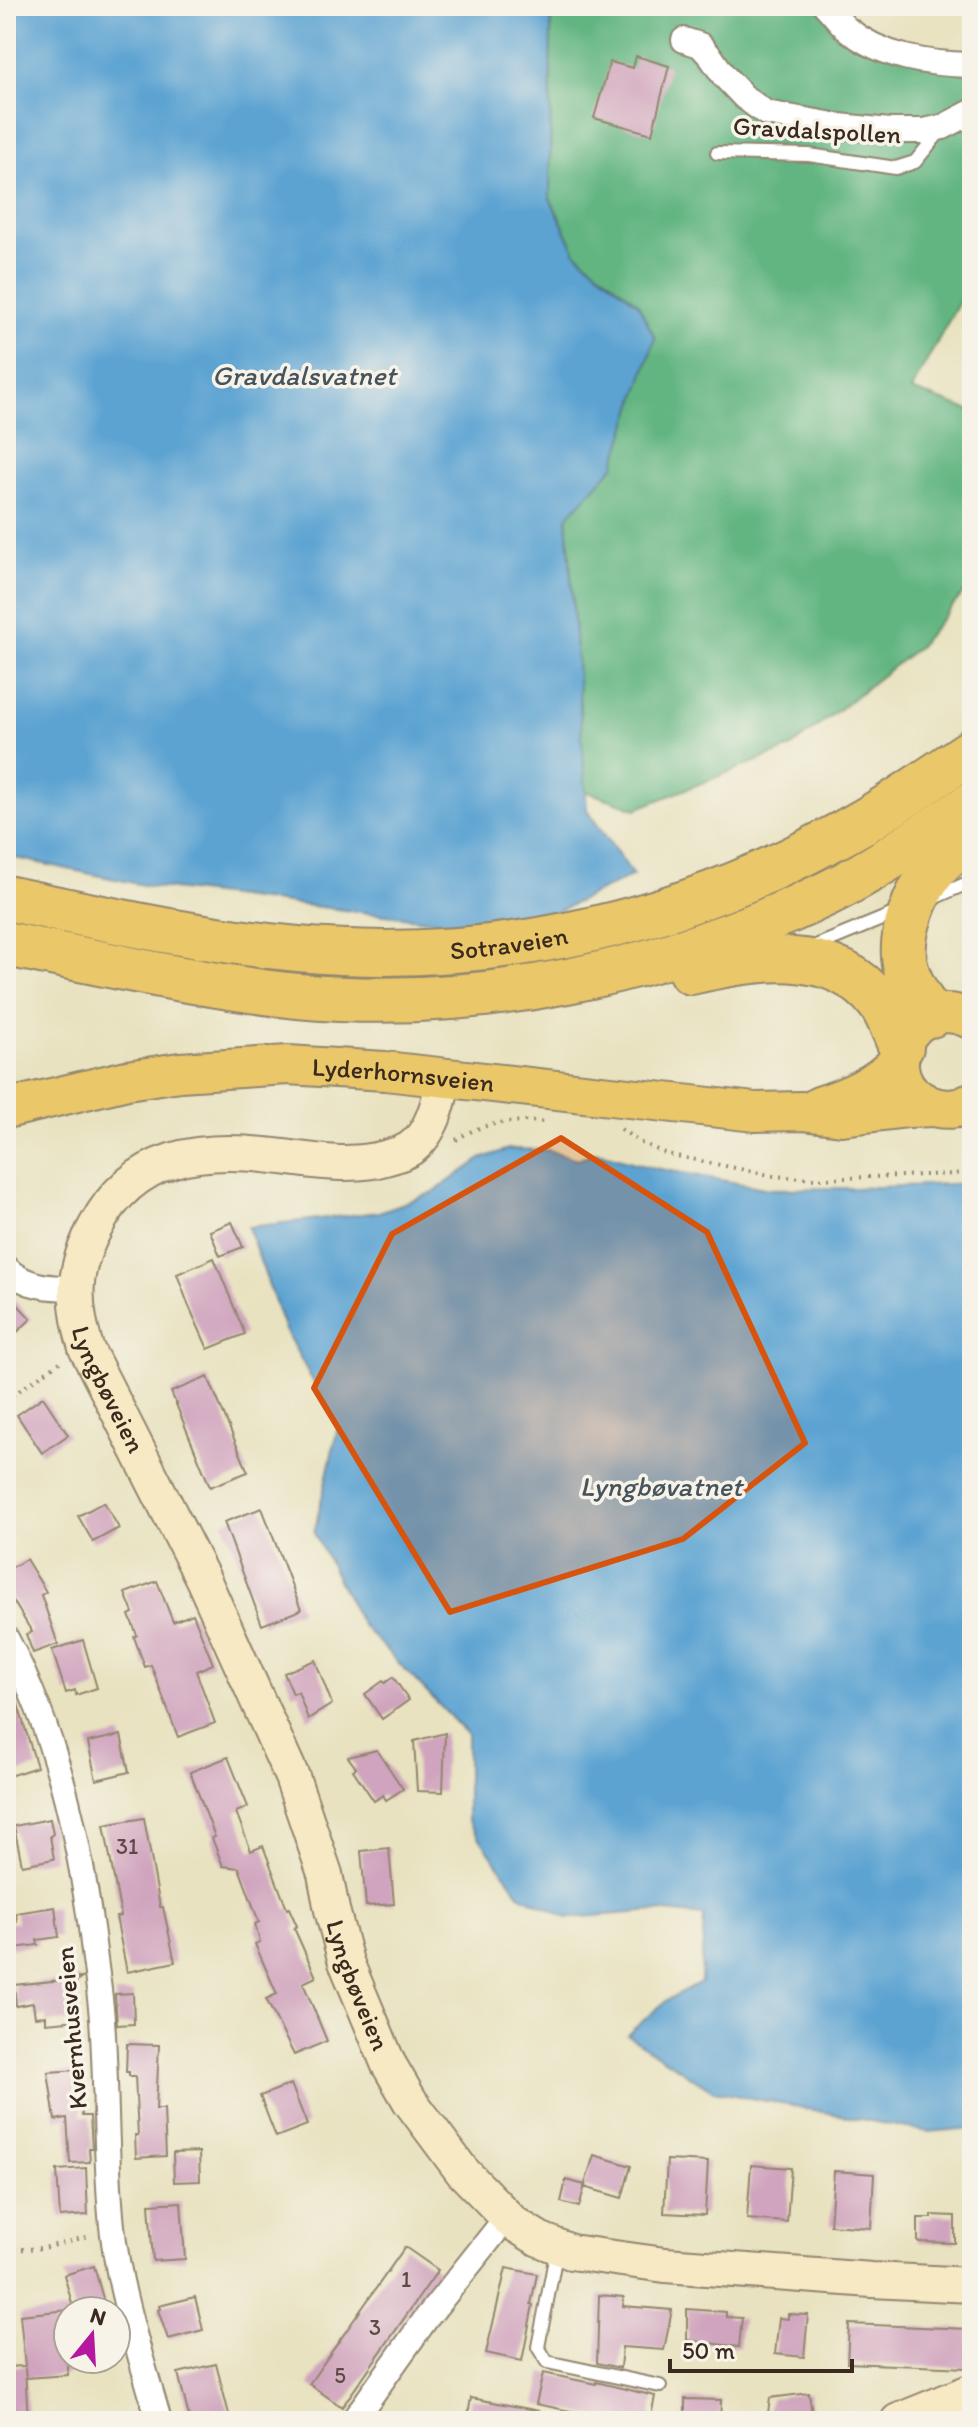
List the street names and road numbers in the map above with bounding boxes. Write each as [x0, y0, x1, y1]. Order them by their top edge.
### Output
street label: Gravdalspollen [732, 110, 902, 150]
street label: Sotraveien [449, 919, 571, 967]
street label: Lyderhornsveien [311, 1051, 497, 1099]
street label: Lyngbøveien [65, 1323, 152, 1458]
street label: Lyngbøveien [319, 1916, 397, 2055]
street label: Kvernhusveien [48, 1945, 94, 2111]

